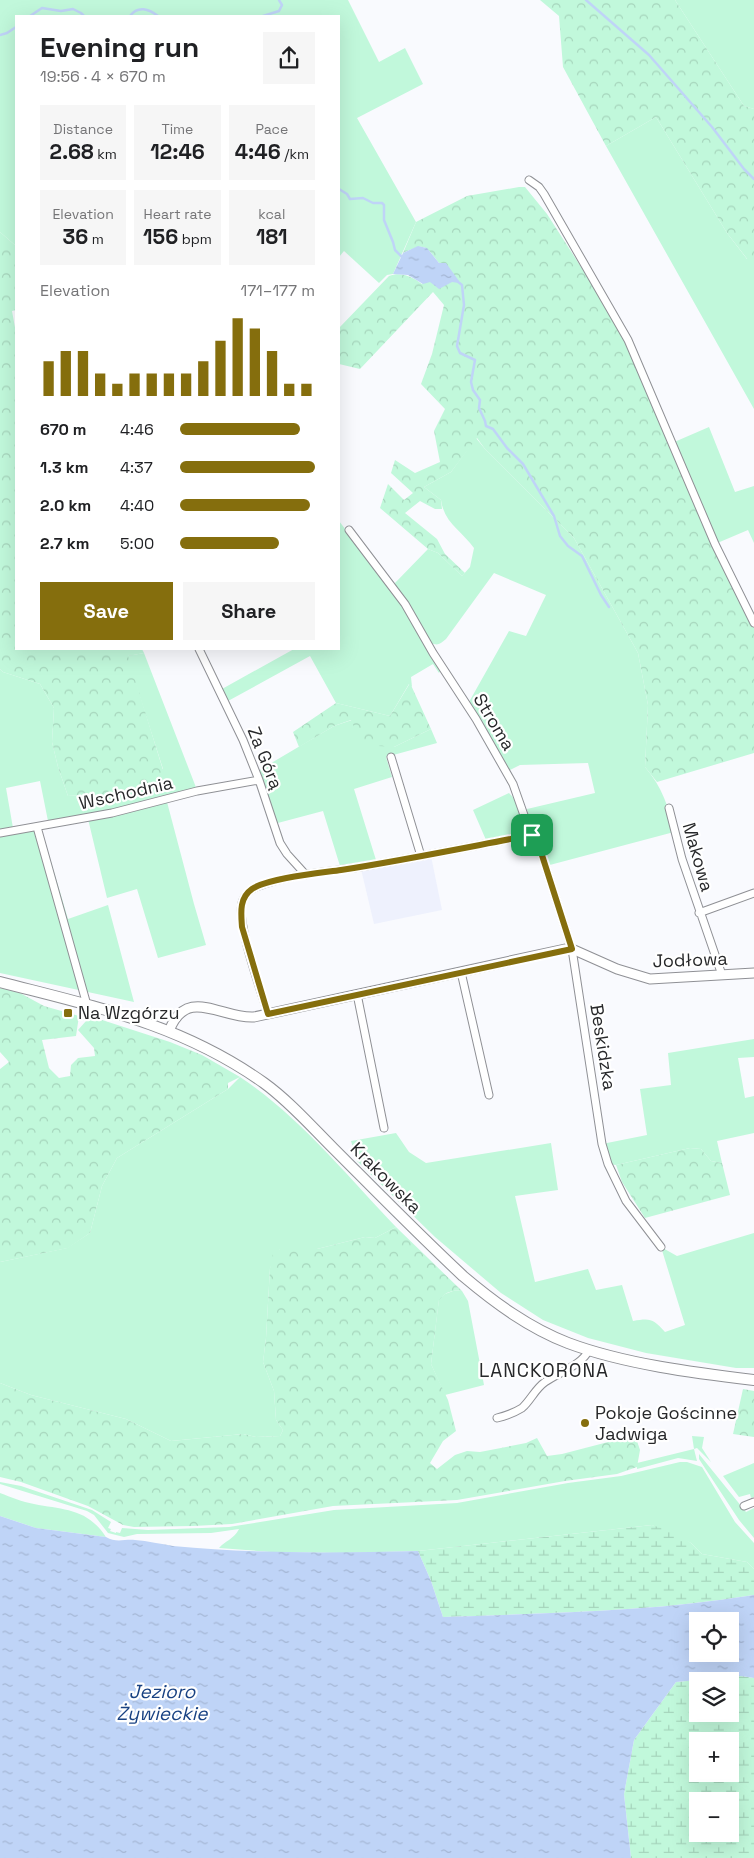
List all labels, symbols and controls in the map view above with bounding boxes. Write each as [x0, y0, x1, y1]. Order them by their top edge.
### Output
text: Evening run [40, 29, 199, 65]
button: share [263, 32, 315, 84]
text: 19:56 · 4 × 670 m [40, 66, 166, 87]
text: Distance [53, 120, 113, 138]
text: Time [162, 120, 193, 138]
text: Pace [255, 120, 288, 138]
text: 2.68 [50, 138, 94, 165]
text: 12:46 [150, 138, 205, 165]
text: 4:46 [235, 138, 281, 165]
text: km [94, 145, 117, 163]
text: /km [281, 145, 309, 163]
text: Elevation [52, 205, 114, 223]
text: Heart rate [144, 205, 211, 223]
text: kcal [258, 205, 285, 223]
text: 36 [62, 223, 88, 250]
text: 156 [143, 223, 178, 250]
text: 181 [256, 223, 288, 250]
text: m [88, 230, 104, 248]
text: bpm [178, 230, 212, 248]
text: Elevation [40, 280, 110, 301]
text: 171–177 m [240, 280, 315, 301]
text: 670 m [40, 419, 87, 440]
text: 4:46 [120, 419, 154, 440]
text: 1.3 km [40, 457, 88, 478]
text: 4:37 [120, 457, 153, 478]
text: 2.0 km [40, 495, 91, 516]
text: 4:40 [120, 495, 154, 516]
text: 2.7 km [40, 533, 89, 554]
text: 5:00 [120, 533, 154, 554]
button: Save [40, 582, 173, 640]
button: Share [183, 582, 315, 640]
street label: Stroma [468, 689, 520, 755]
street label: Za Górą [243, 723, 288, 792]
street label: Wschodnia [77, 771, 175, 814]
pin [511, 814, 553, 856]
street label: Makowa [678, 820, 719, 894]
icon: arrive [518, 821, 546, 849]
street label: Jodłowa [652, 947, 728, 972]
place label: Na Wzgórzu [78, 1001, 179, 1024]
street label: Beskidzka [585, 1002, 622, 1092]
marker: Na Wzgórzu [62, 1007, 74, 1019]
street label: Krakowska [346, 1137, 427, 1218]
district label: LANCKORONA [479, 1358, 609, 1383]
place label: Pokoje Gościnne Jadwiga [595, 1401, 737, 1445]
marker: Pokoje Gościnne Jadwiga [579, 1417, 591, 1429]
map controls [689, 1612, 739, 1842]
button: locate [689, 1612, 739, 1662]
button: layers [689, 1672, 739, 1722]
water label: Jezioro Żywieckie [116, 1679, 208, 1726]
button: + [689, 1732, 739, 1782]
button: − [689, 1792, 739, 1842]

